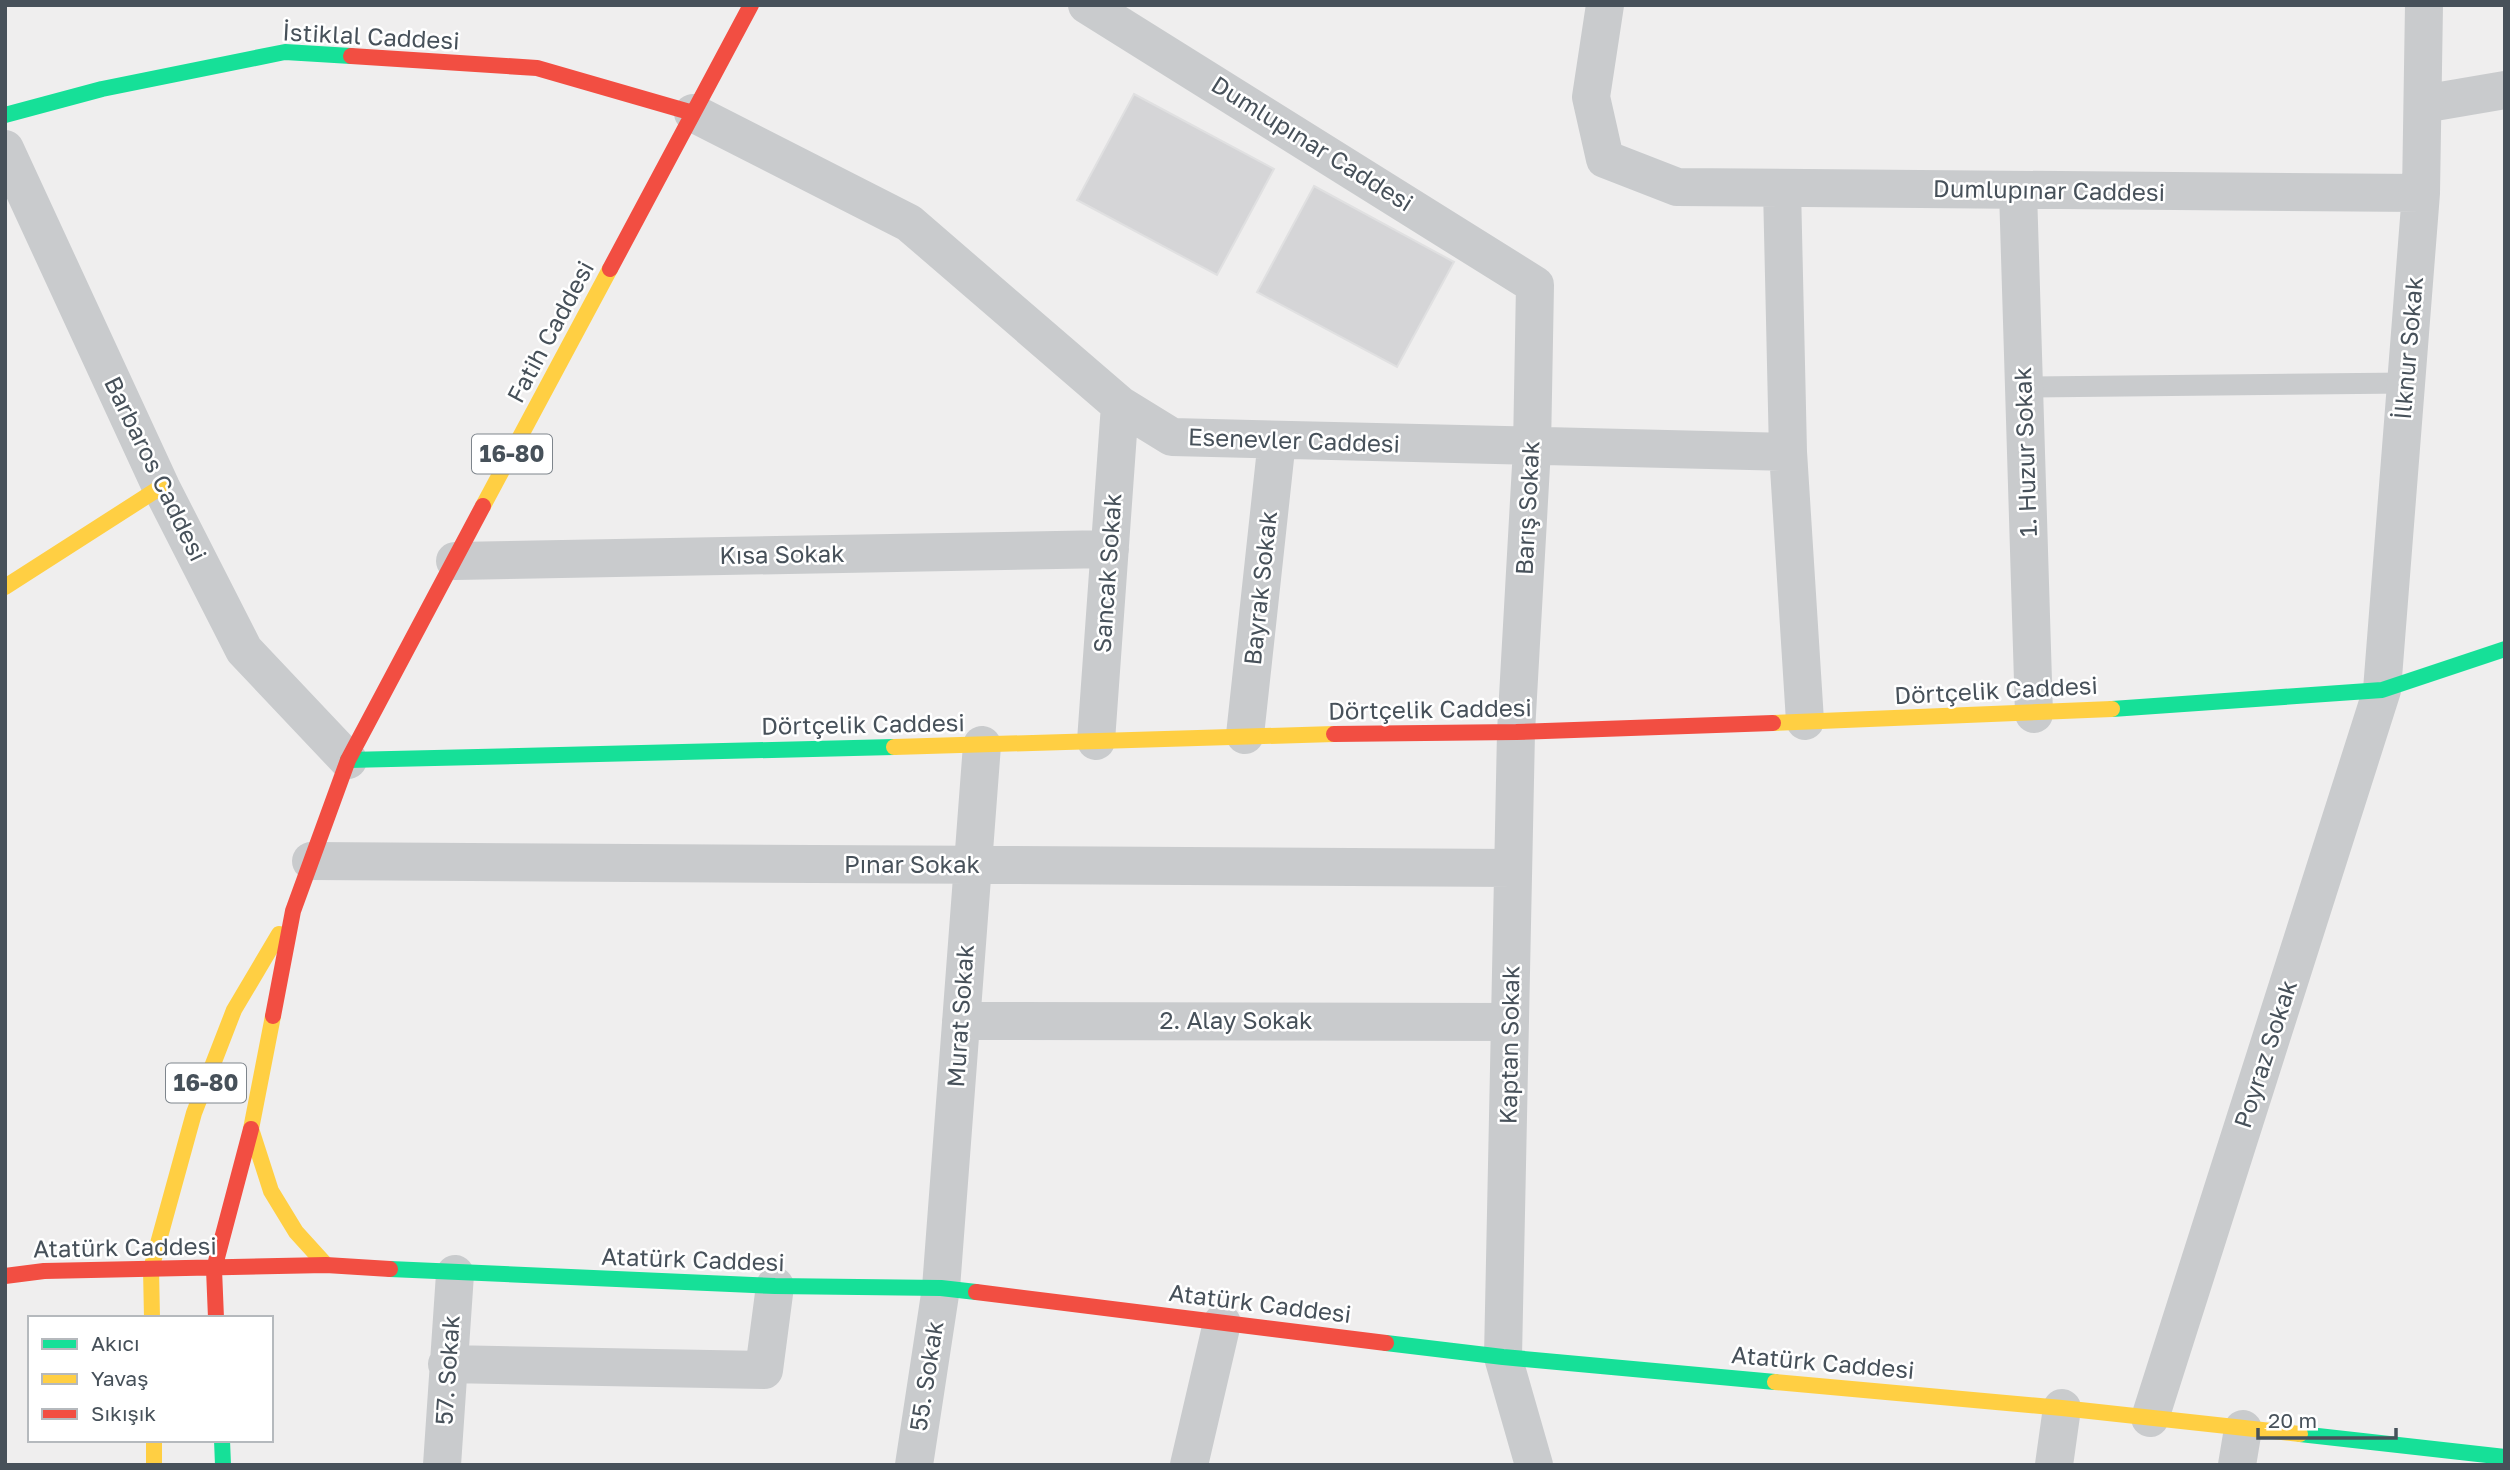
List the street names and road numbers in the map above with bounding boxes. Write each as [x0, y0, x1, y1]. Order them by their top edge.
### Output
street label: İstiklal Caddesi [282, 16, 460, 55]
street label: Dumlupınar Caddesi [1207, 69, 1419, 217]
street label: Dumlupınar Caddesi [1933, 173, 2165, 206]
street label: Fatih Caddesi [500, 255, 599, 407]
street label: İlknur Sokak [2387, 275, 2428, 421]
street label: 1. Huzur Sokak [2007, 367, 2042, 537]
street label: Barbaros Caddesi [99, 371, 214, 565]
street label: Esenevler Caddesi [1188, 421, 1401, 458]
road number: 16-80 [472, 435, 552, 474]
street label: Barış Sokak [1509, 440, 1544, 576]
street label: Sancak Sokak [1086, 492, 1127, 654]
street label: Bayrak Sokak [1237, 509, 1282, 666]
street label: Kısa Sokak [719, 538, 845, 569]
street label: Dörtçelik Caddesi [1893, 670, 2098, 709]
street label: Dörtçelik Caddesi [1328, 692, 1532, 725]
street label: Dörtçelik Caddesi [761, 707, 965, 740]
street label: Pınar Sokak [844, 849, 980, 878]
street label: Murat Sokak [940, 943, 979, 1088]
street label: Kaptan Sokak [1493, 965, 1524, 1125]
street label: Poyraz Sokak [2227, 976, 2302, 1131]
street label: 2. Alay Sokak [1159, 1005, 1313, 1034]
road number: 16-80 [166, 1064, 246, 1102]
street label: Atatürk Caddesi [33, 1230, 217, 1263]
street label: Atatürk Caddesi [601, 1241, 785, 1276]
street label: Atatürk Caddesi [1167, 1277, 1353, 1328]
street label: 57. Sokak [428, 1314, 465, 1426]
street label: 55. Sokak [902, 1319, 949, 1433]
street label: Atatürk Caddesi [1730, 1339, 1916, 1384]

